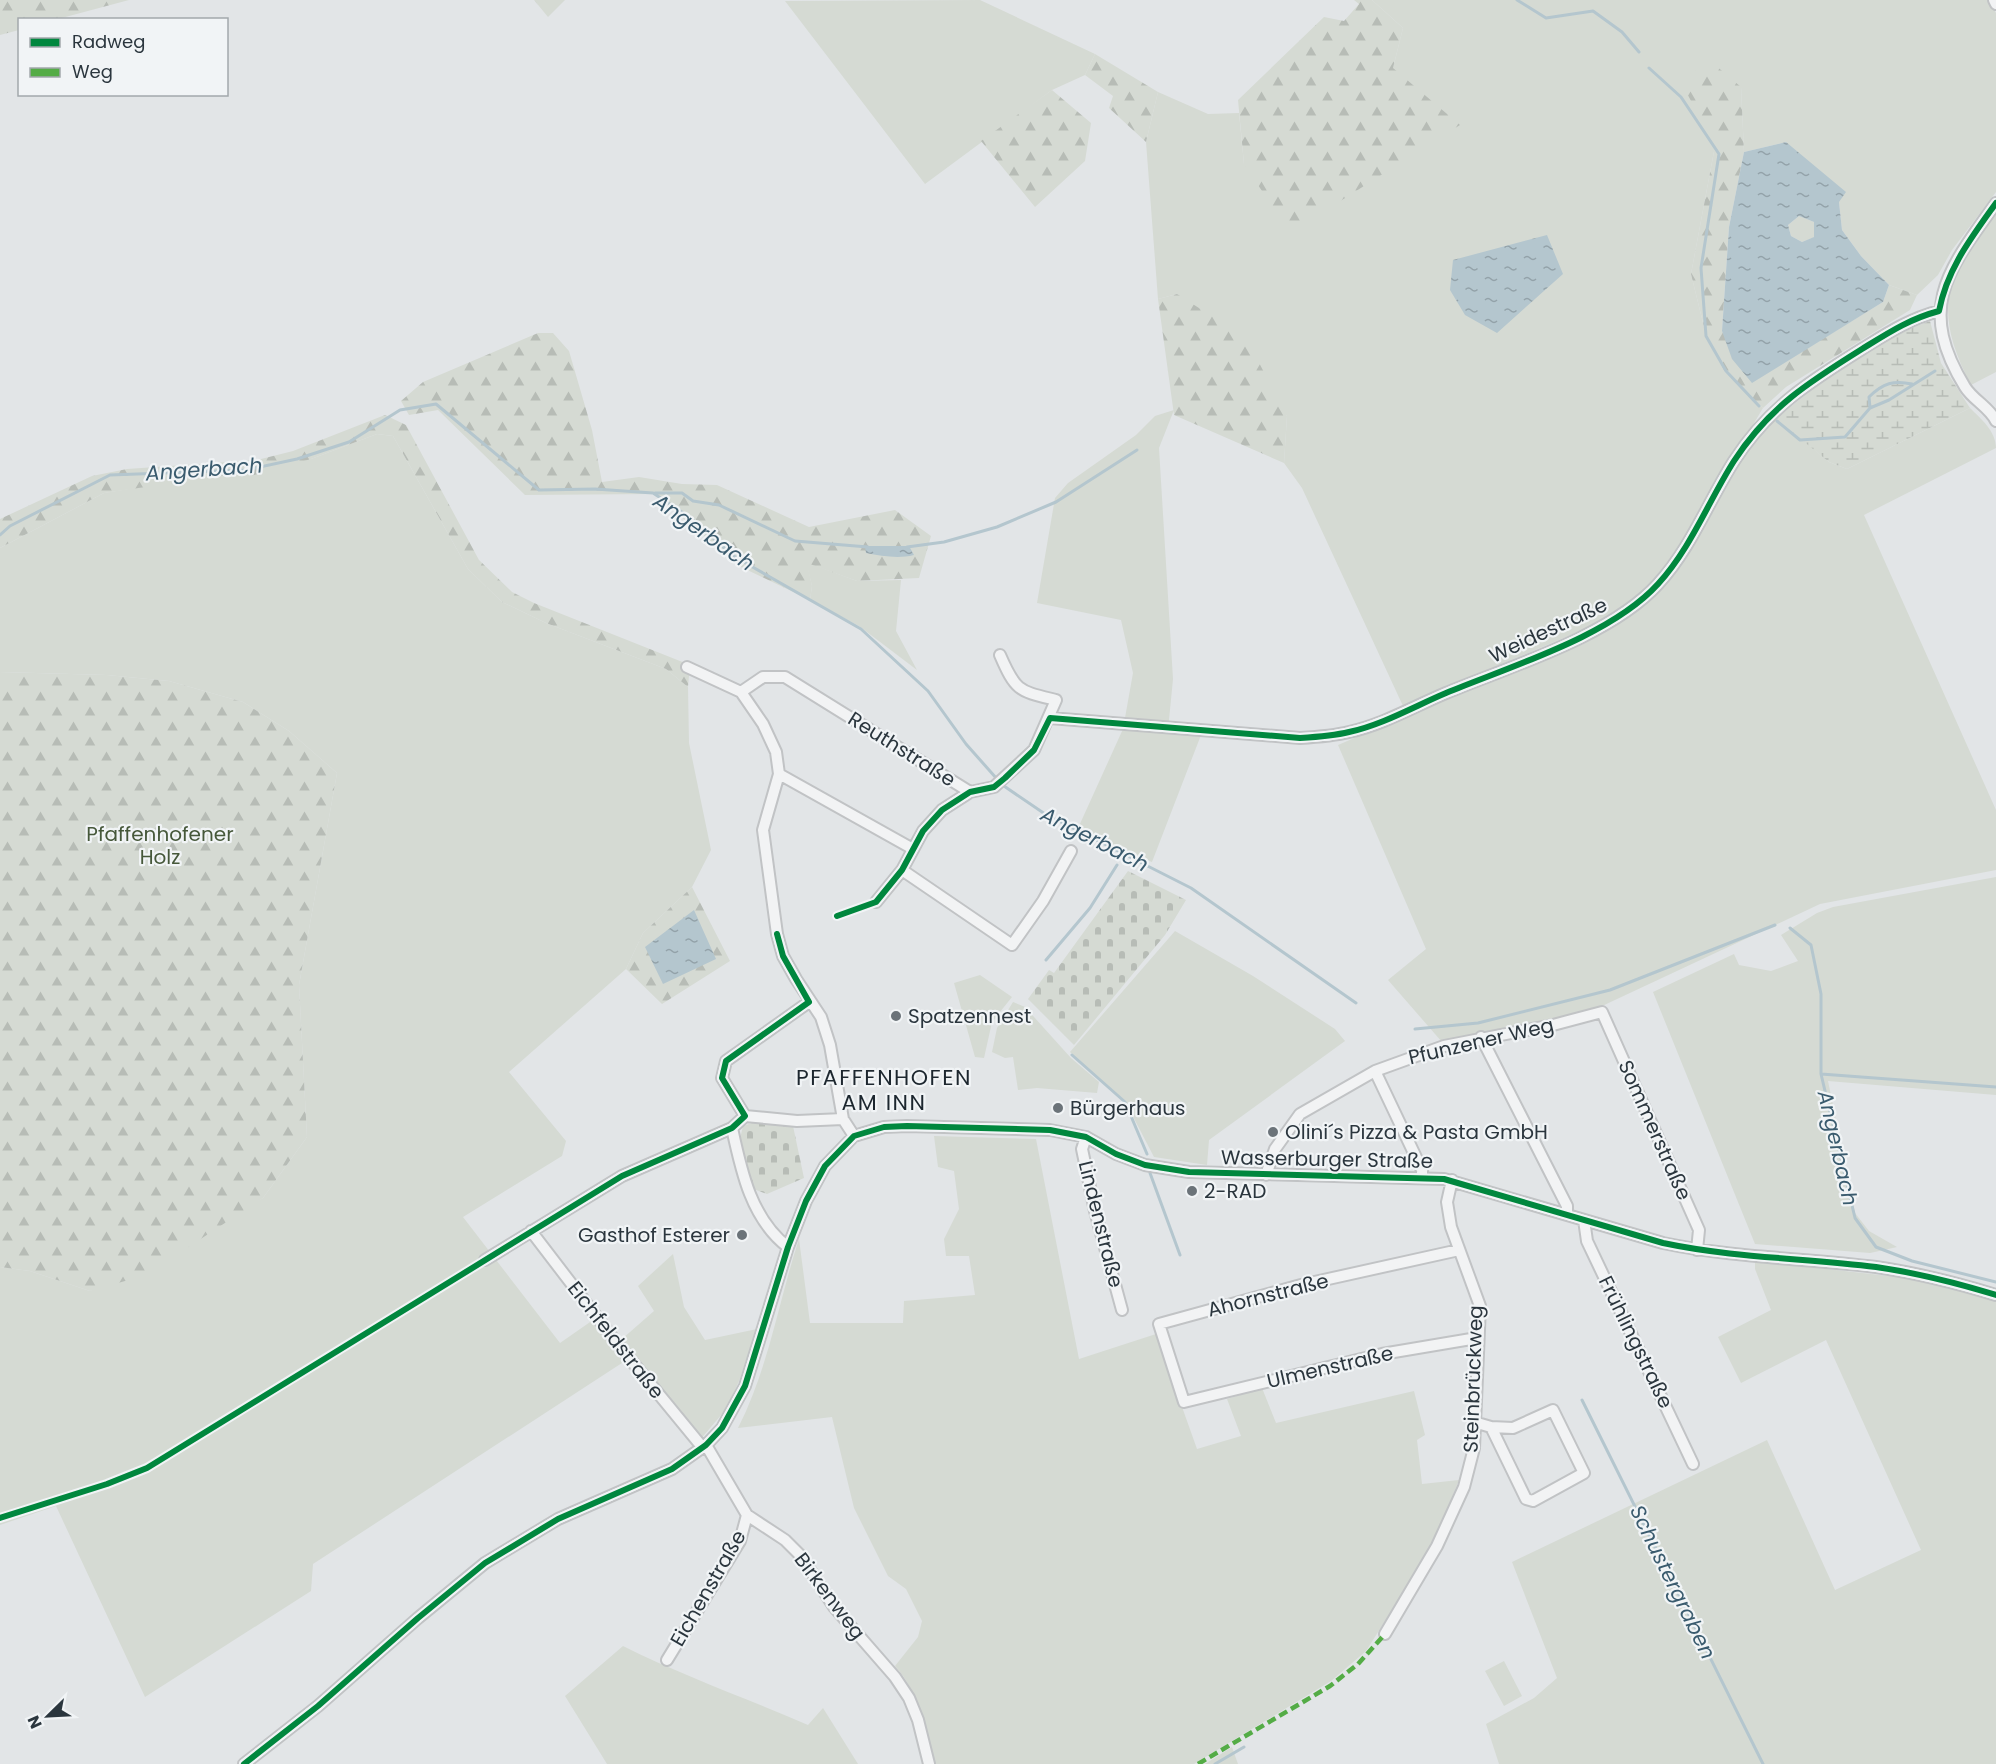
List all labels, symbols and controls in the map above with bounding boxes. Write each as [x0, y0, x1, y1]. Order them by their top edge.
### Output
legend [18, 18, 228, 96]
text: Radweg [72, 29, 145, 54]
text: Weg [72, 59, 113, 84]
water label: Angerbach [144, 450, 263, 488]
water label: Angerbach [647, 486, 760, 577]
street label: Weidestraße [1484, 590, 1612, 670]
street label: Reuthstraße [843, 705, 961, 793]
water label: Angerbach [1035, 799, 1154, 879]
park label: Pfaffenhofener Holz [86, 820, 234, 871]
place label: Spatzennest [908, 1002, 1031, 1030]
marker: Spatzennest [889, 1009, 903, 1023]
street label: Pfunzener Weg [1405, 1011, 1557, 1071]
street label: Sommerstraße [1612, 1056, 1698, 1204]
district label: PFAFFENHOFEN AM INN [796, 1062, 972, 1118]
water label: Angerbach [1810, 1087, 1865, 1208]
place label: Bürgerhaus [1070, 1094, 1185, 1122]
marker: Bürgerhaus [1051, 1101, 1065, 1115]
place label: Olini´s Pizza & Pasta GmbH [1285, 1118, 1548, 1146]
marker: Olini´s Pizza & Pasta GmbH [1266, 1125, 1280, 1139]
street label: Wasserburger Straße [1221, 1143, 1433, 1175]
street label: Lindenstraße [1072, 1158, 1130, 1290]
place label: 2-RAD [1204, 1177, 1266, 1205]
marker: 2-RAD [1185, 1184, 1199, 1198]
place label: Gasthof Esterer [578, 1221, 730, 1249]
marker: Gasthof Esterer [735, 1228, 749, 1242]
street label: Ahornstraße [1204, 1266, 1332, 1324]
street label: Frühlingstraße [1592, 1271, 1680, 1413]
street label: Eichfeldstraße [561, 1275, 671, 1405]
street label: Steinbrückweg [1456, 1305, 1490, 1453]
street label: Ulmenstraße [1264, 1339, 1396, 1395]
water label: Schustergraben [1623, 1500, 1723, 1664]
street label: Eichenstraße [663, 1525, 753, 1651]
street label: Birkenweg [788, 1547, 872, 1645]
north arrow [18, 1686, 78, 1746]
text: N [22, 1712, 48, 1732]

